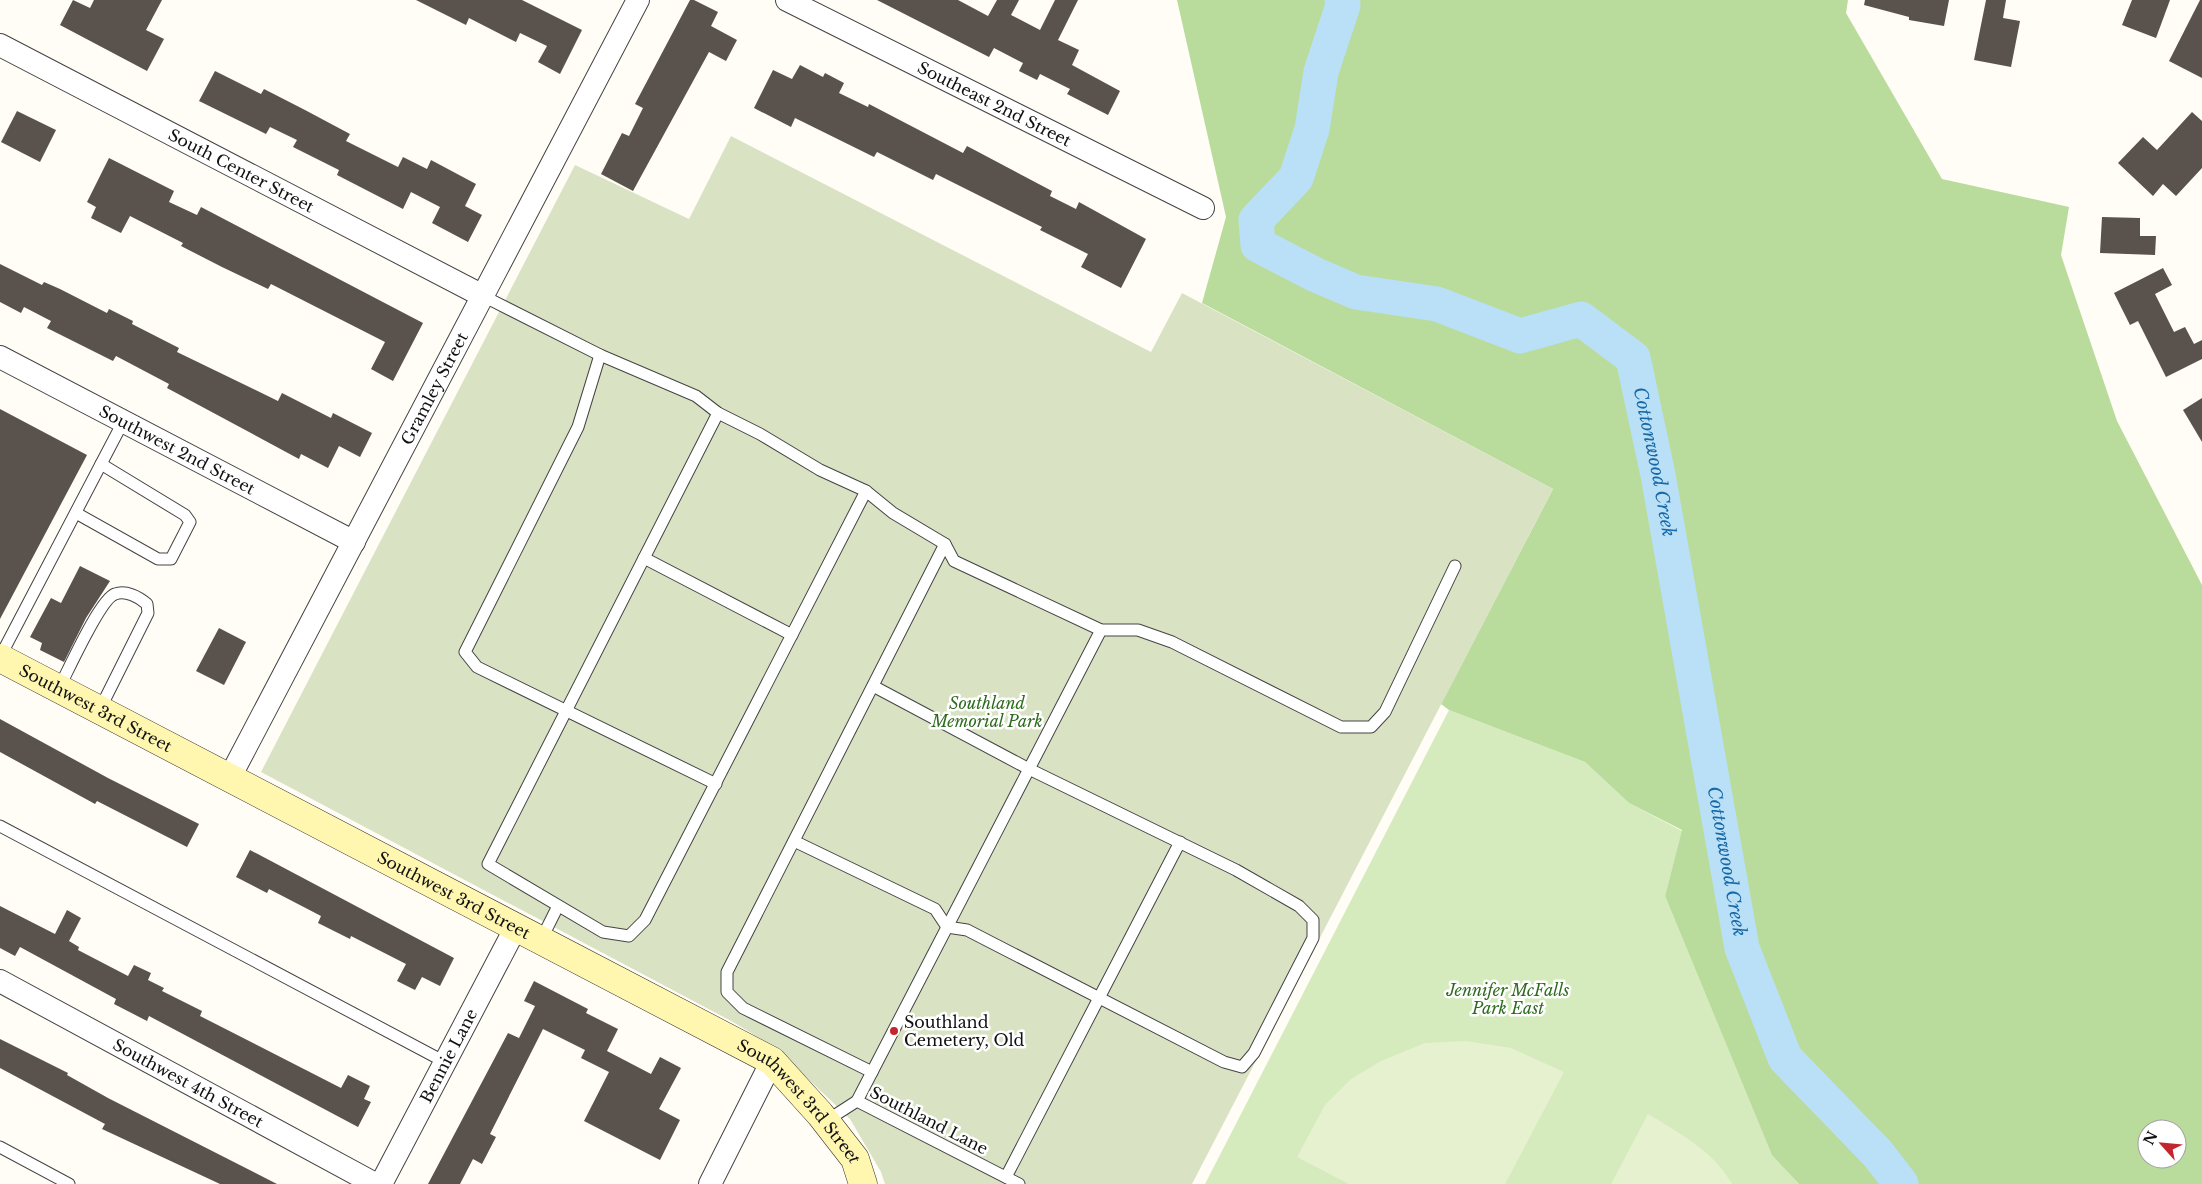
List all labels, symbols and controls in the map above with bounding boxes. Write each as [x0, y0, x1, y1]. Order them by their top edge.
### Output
street label: Southeast 2nd Street [914, 57, 1075, 151]
street label: South Center Street [165, 124, 318, 217]
street label: Gramley Street [396, 329, 472, 448]
water label: Cottonwood Creek [1629, 385, 1680, 539]
street label: Southwest 2nd Street [96, 401, 259, 499]
street label: Southwest 3rd Street [16, 660, 176, 756]
park label: Southland Memorial Park [930, 693, 1043, 731]
water label: Cottonwood Creek [1702, 785, 1751, 938]
street label: Southwest 3rd Street [374, 847, 534, 943]
park label: Jennifer McFalls Park East [1446, 980, 1569, 1018]
street label: Bennie Lane [416, 1005, 481, 1106]
place label: Southland Cemetery, Old [904, 1012, 1025, 1050]
marker: Southland Cemetery, Old [888, 1025, 900, 1037]
street label: Southwest 4th Street [110, 1034, 267, 1132]
street label: Southwest 3rd Street [734, 1035, 866, 1165]
street label: Southland Lane [867, 1082, 991, 1158]
north arrow [2137, 1119, 2187, 1169]
text: N [2139, 1128, 2161, 1148]

